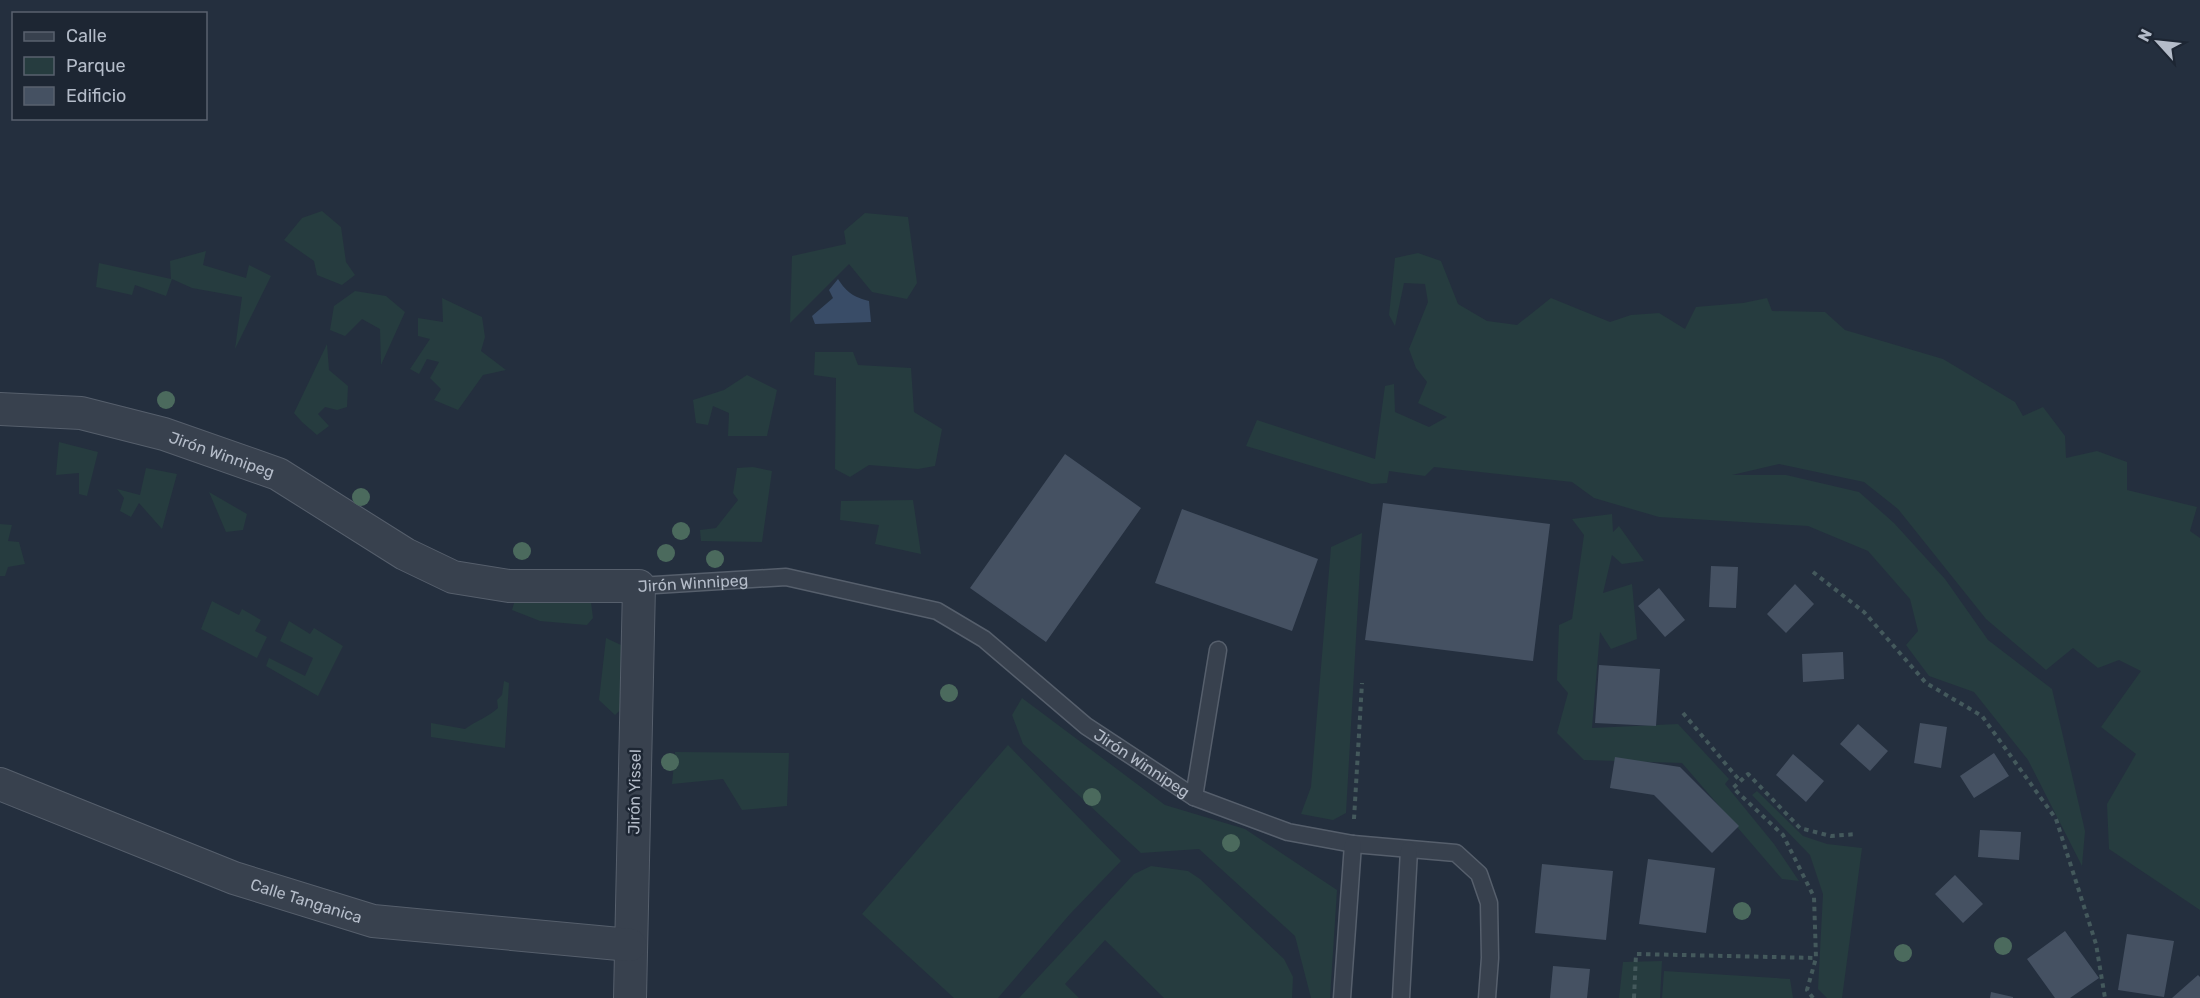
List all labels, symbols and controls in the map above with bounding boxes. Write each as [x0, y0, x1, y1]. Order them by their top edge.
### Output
legend [12, 12, 207, 120]
north arrow [2128, 12, 2188, 72]
text: Calle [66, 25, 107, 47]
text: N [2134, 26, 2156, 45]
text: Parque [66, 55, 126, 77]
text: Edificio [66, 85, 126, 107]
street label: Jirón Winnipeg [166, 427, 277, 482]
street label: Jirón Winnipeg [637, 570, 749, 596]
street label: Jirón Winnipeg [1090, 725, 1193, 802]
street label: Jirón Yissel [624, 749, 645, 835]
street label: Calle Tanganica [248, 875, 364, 927]

